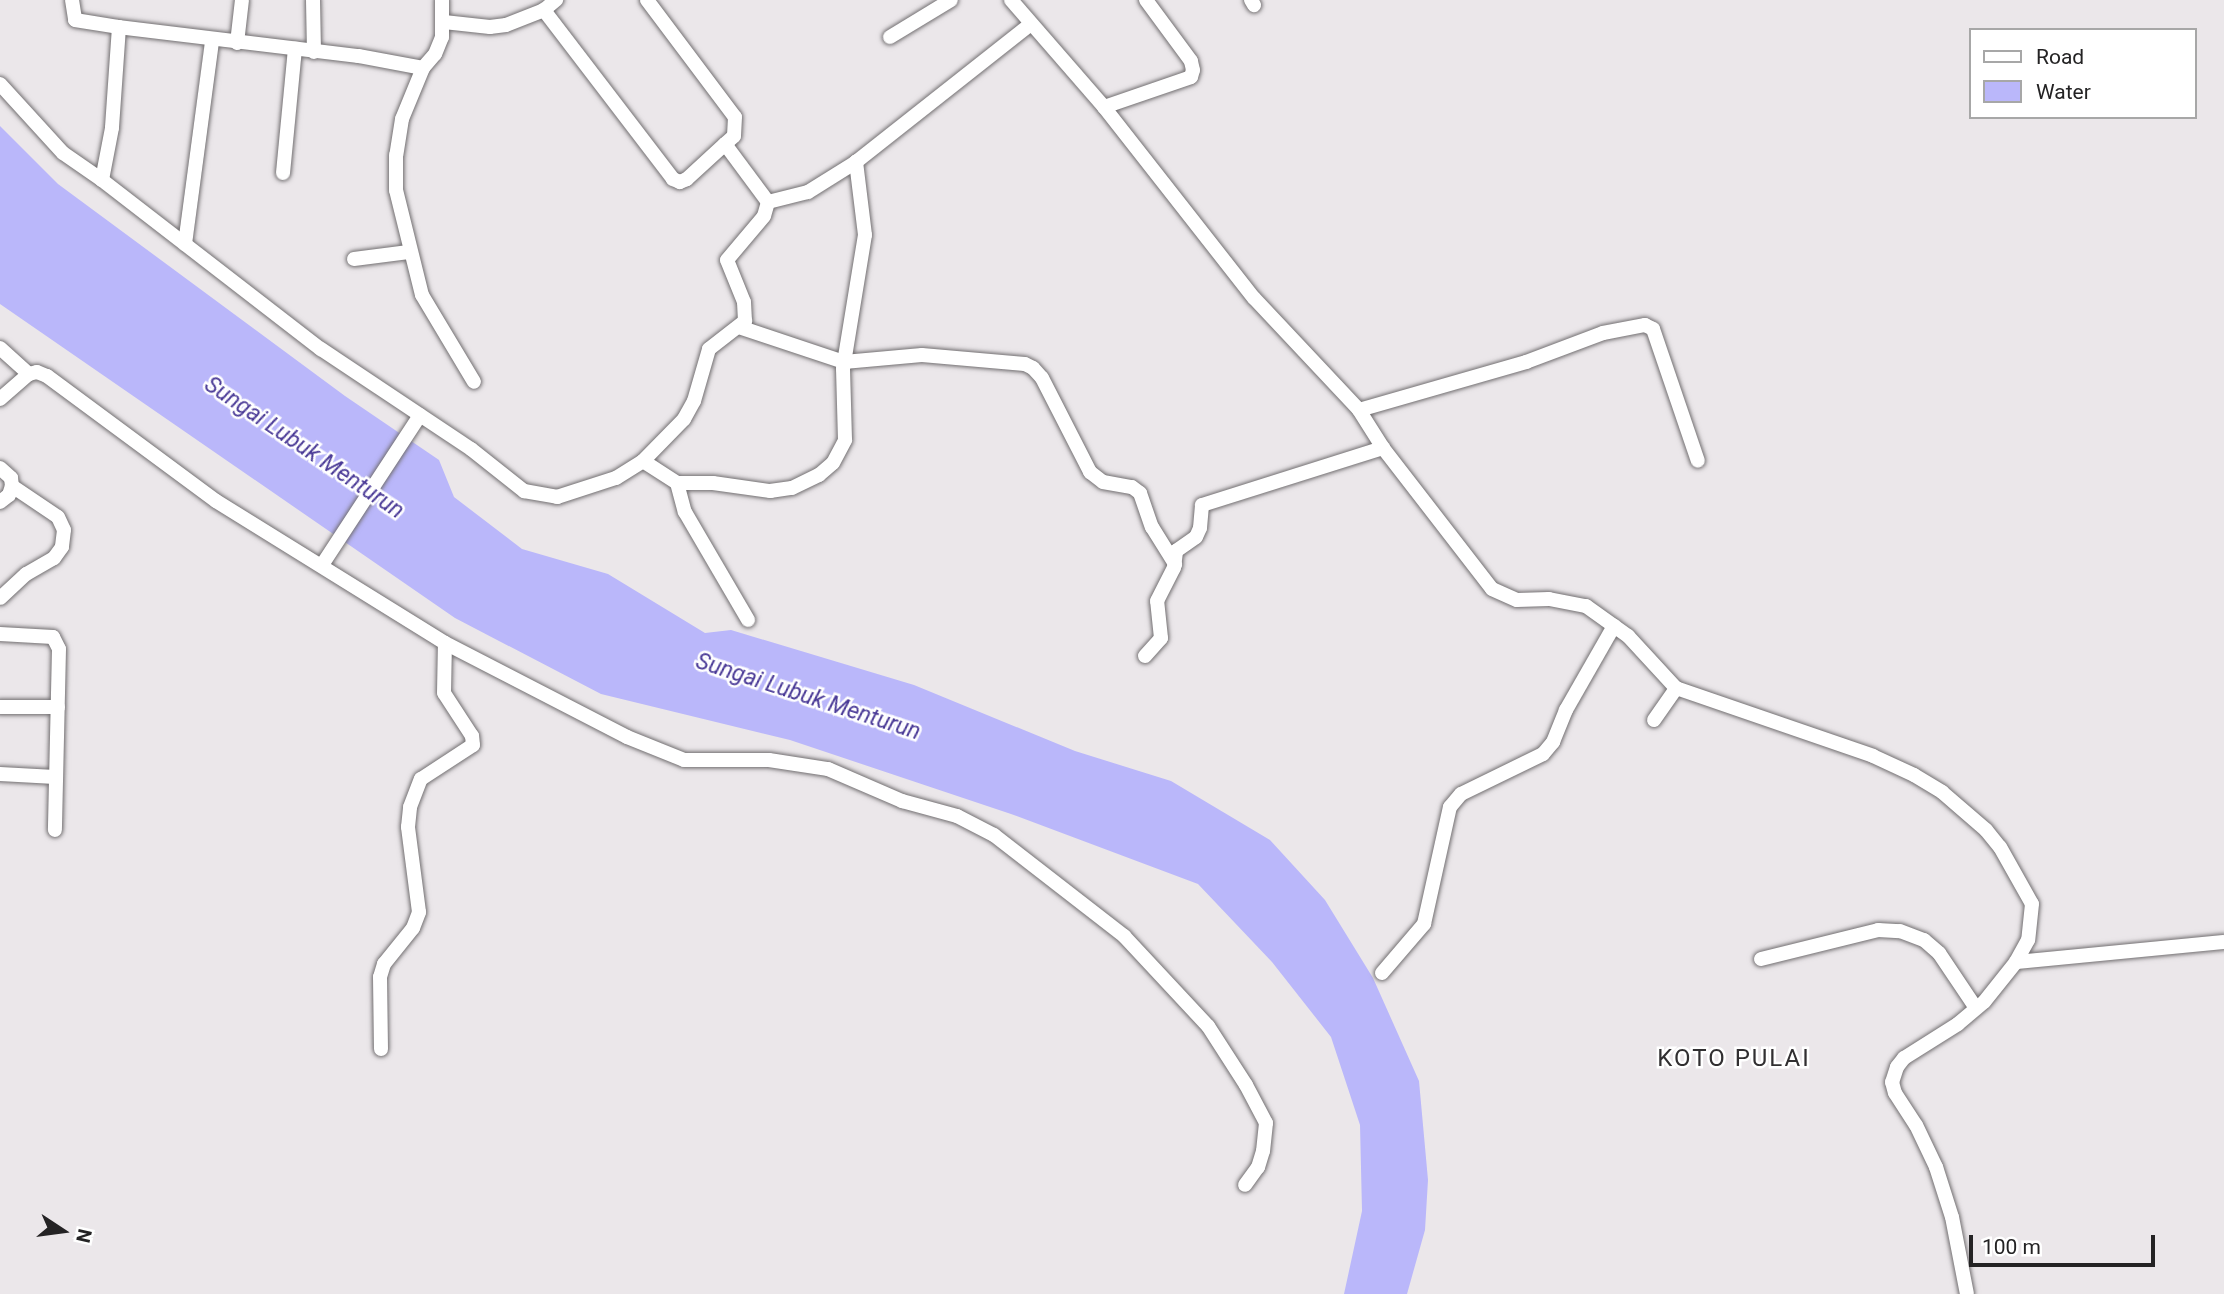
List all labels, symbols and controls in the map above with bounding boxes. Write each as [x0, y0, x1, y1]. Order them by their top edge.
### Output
legend [1968, 28, 2196, 119]
text: Road [2036, 45, 2084, 69]
text: Water [2036, 80, 2091, 104]
water label: Sungai Lubuk Menturun [199, 371, 409, 525]
water label: Sungai Lubuk Menturun [692, 648, 924, 746]
district label: KOTO PULAI [1659, 1045, 1809, 1073]
north arrow [28, 1196, 98, 1266]
scale bar [1972, 1220, 2158, 1264]
text: N [71, 1227, 97, 1245]
text: 100 m [1982, 1235, 2041, 1259]

